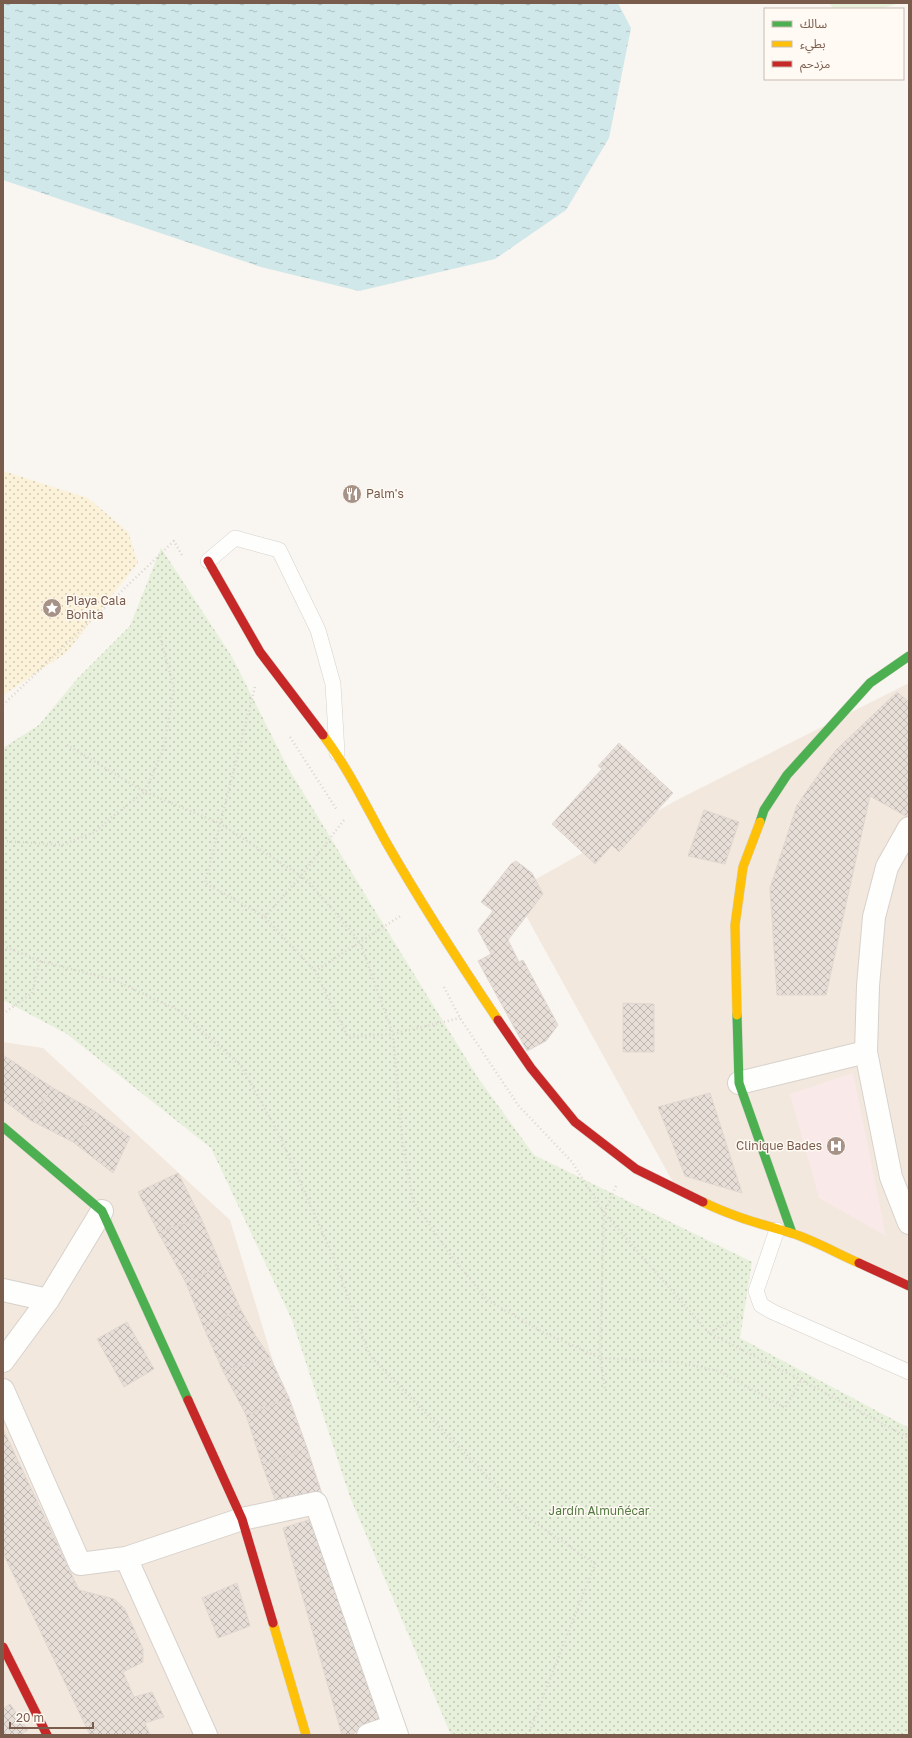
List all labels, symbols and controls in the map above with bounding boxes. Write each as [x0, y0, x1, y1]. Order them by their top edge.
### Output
legend [764, 8, 904, 80]
text: سالك [800, 16, 827, 31]
text: بطيء [800, 36, 826, 54]
text: مزدحم [800, 56, 830, 73]
restaurant icon: Palm's [341, 483, 363, 505]
place label: Palm's [366, 486, 404, 501]
place label: Playa Cala Bonita [66, 593, 126, 622]
place icon: Playa Cala Bonita [41, 597, 63, 619]
hospital icon: Clinique Bades [825, 1135, 847, 1157]
place label: Clinique Bades [736, 1138, 822, 1153]
park label: Jardín Almuñécar [549, 1503, 650, 1518]
scale bar [10, 1704, 93, 1730]
text: 20 m [16, 1710, 44, 1725]

